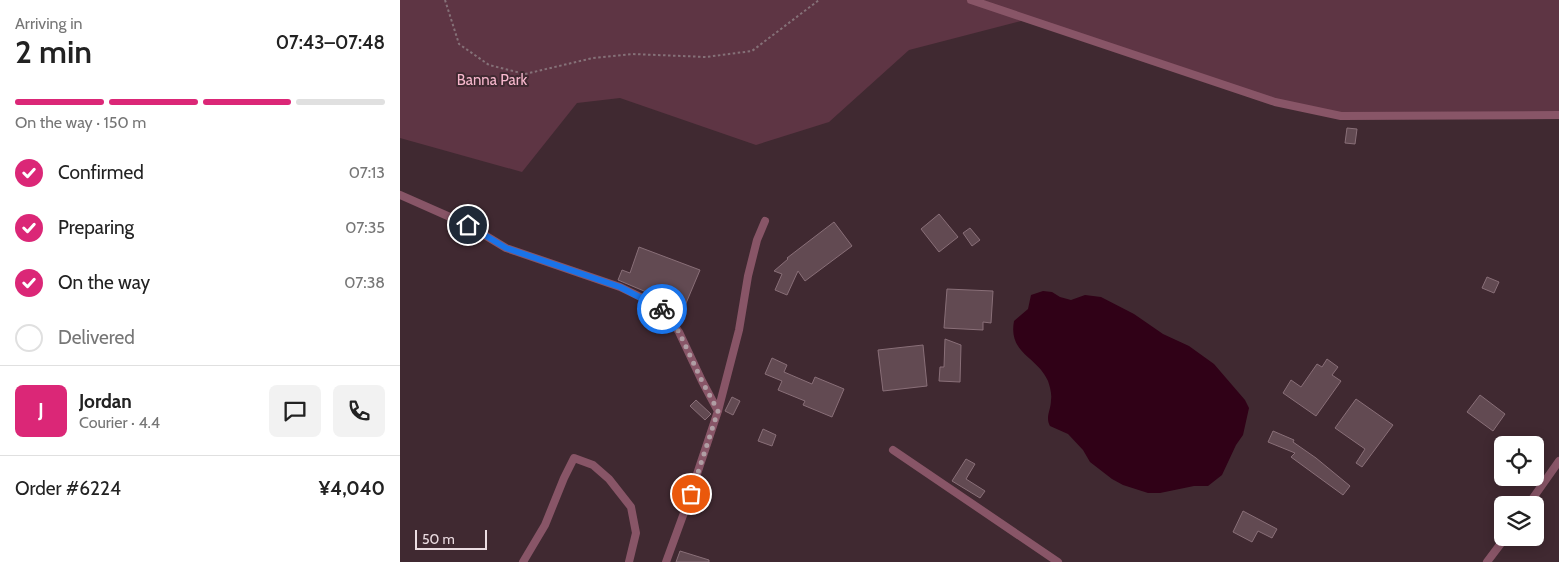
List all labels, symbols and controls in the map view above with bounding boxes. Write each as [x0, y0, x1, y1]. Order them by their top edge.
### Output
text: Arriving in [15, 14, 82, 33]
text: 07:43–07:48 [276, 31, 385, 54]
text: 2 min [15, 32, 92, 71]
park label: Banna Park [457, 71, 528, 89]
text: On the way · 150 m [15, 113, 146, 132]
icon: check [15, 159, 43, 187]
text: Confirmed [58, 161, 144, 184]
text: 07:13 [349, 163, 385, 182]
pin [447, 204, 489, 246]
icon: home [454, 211, 482, 239]
icon: check [15, 214, 43, 242]
text: Preparing [58, 216, 134, 239]
text: 07:35 [345, 218, 385, 237]
icon: check [15, 269, 43, 297]
text: On the way [58, 271, 150, 294]
text: 07:38 [344, 273, 385, 292]
courier [637, 284, 687, 334]
icon: bike [648, 295, 676, 323]
text: Delivered [58, 326, 135, 349]
button: chat [269, 385, 321, 437]
button: phone [333, 385, 385, 437]
text: Jordan [79, 390, 132, 413]
text: J [38, 399, 44, 422]
text: Courier · 4.4 [79, 413, 160, 432]
map controls [1494, 436, 1544, 546]
button: locate [1494, 436, 1544, 486]
pin [670, 473, 712, 515]
text: Order #6224 [15, 477, 121, 500]
text: ¥4,040 [319, 477, 385, 500]
icon: bag [677, 480, 705, 508]
button: layers [1494, 496, 1544, 546]
scale bar [415, 527, 488, 550]
text: 50 m [422, 530, 455, 548]

